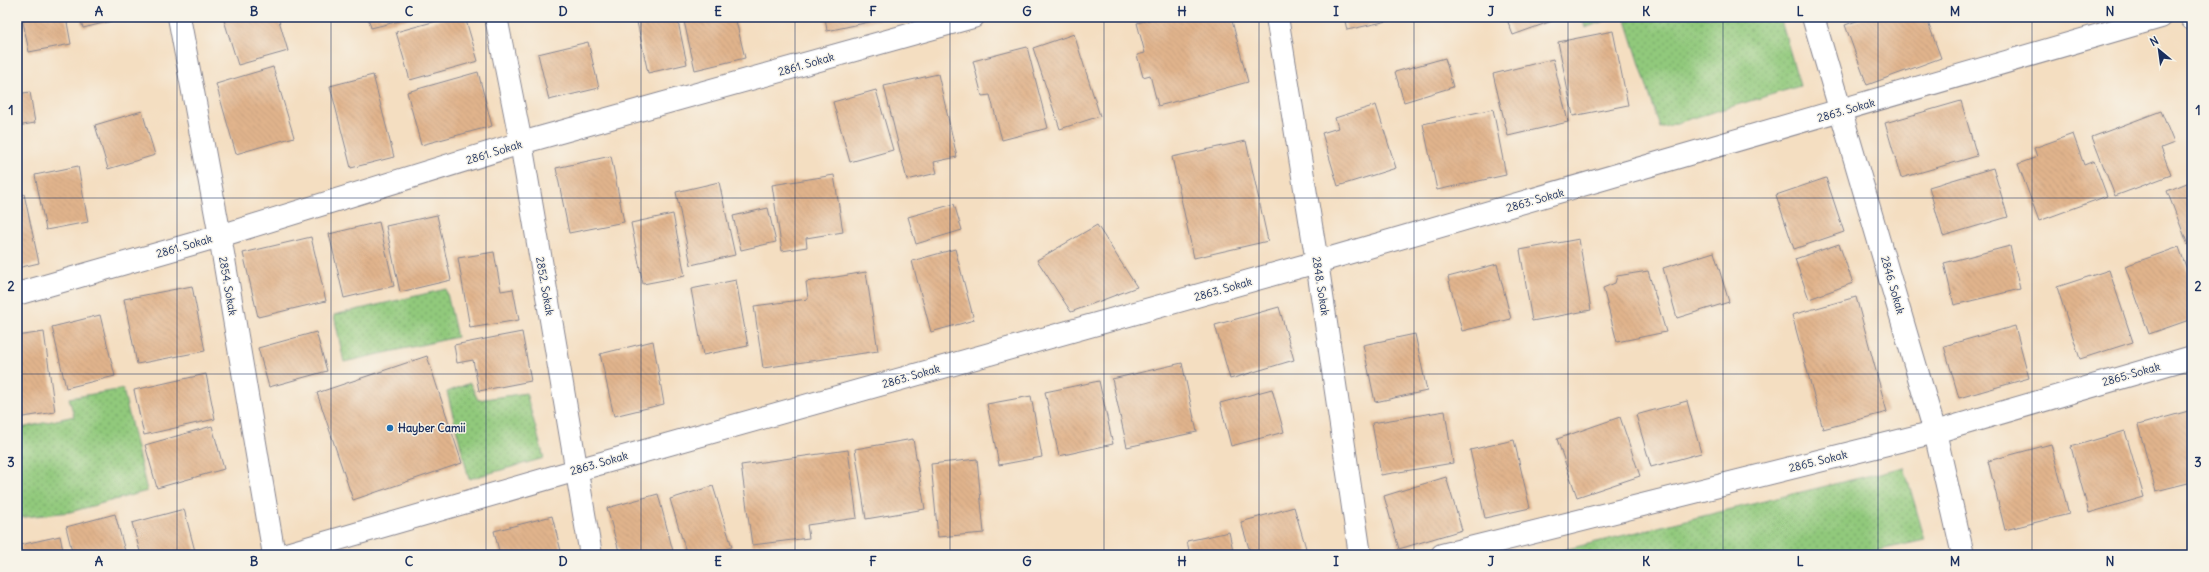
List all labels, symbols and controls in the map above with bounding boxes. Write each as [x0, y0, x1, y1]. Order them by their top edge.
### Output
text: A [95, 3, 104, 20]
text: B [250, 3, 259, 20]
text: C [405, 3, 414, 20]
text: D [558, 3, 568, 20]
text: E [714, 3, 722, 20]
text: F [869, 3, 877, 20]
text: G [1022, 3, 1032, 20]
text: H [1177, 3, 1187, 20]
text: I [1333, 3, 1339, 20]
text: J [1488, 3, 1495, 20]
text: K [1642, 3, 1651, 20]
text: L [1796, 3, 1804, 20]
text: M [1950, 3, 1960, 20]
text: N [2106, 3, 2114, 20]
north arrow [2139, 30, 2179, 70]
text: N [2147, 33, 2161, 49]
street label: 2861. Sokak [776, 49, 836, 79]
street label: 2863. Sokak [1815, 95, 1877, 125]
text: 1 [8, 102, 14, 119]
text: 1 [2195, 102, 2201, 119]
street label: 2861. Sokak [464, 137, 524, 167]
street label: 2863. Sokak [1504, 185, 1566, 215]
street label: 2861. Sokak [154, 231, 214, 261]
street label: 2846. Sokak [1878, 254, 1908, 316]
street label: 2854. Sokak [216, 255, 240, 317]
street label: 2848. Sokak [1309, 255, 1333, 317]
street label: 2852. Sokak [533, 256, 557, 317]
street label: 2863. Sokak [1192, 274, 1254, 304]
text: 2 [7, 278, 15, 295]
text: 2 [2194, 278, 2202, 295]
street label: 2865. Sokak [2100, 359, 2162, 389]
street label: 2863. Sokak [880, 361, 942, 391]
place label: Hayber Camii [398, 421, 466, 436]
marker: Hayber Camii [385, 423, 395, 433]
street label: 2865. Sokak [1787, 447, 1849, 475]
street label: 2863. Sokak [568, 448, 630, 478]
text: 3 [7, 454, 15, 471]
text: 3 [2194, 454, 2202, 471]
text: A [95, 553, 104, 570]
text: B [250, 553, 259, 570]
text: C [405, 553, 414, 570]
text: D [558, 553, 568, 570]
text: E [714, 553, 722, 570]
text: F [869, 553, 877, 570]
text: G [1022, 553, 1032, 570]
text: H [1177, 553, 1187, 570]
text: I [1333, 553, 1339, 570]
text: J [1488, 553, 1495, 570]
text: K [1642, 553, 1651, 570]
text: L [1796, 553, 1804, 570]
text: M [1950, 553, 1960, 570]
text: N [2106, 553, 2114, 570]

